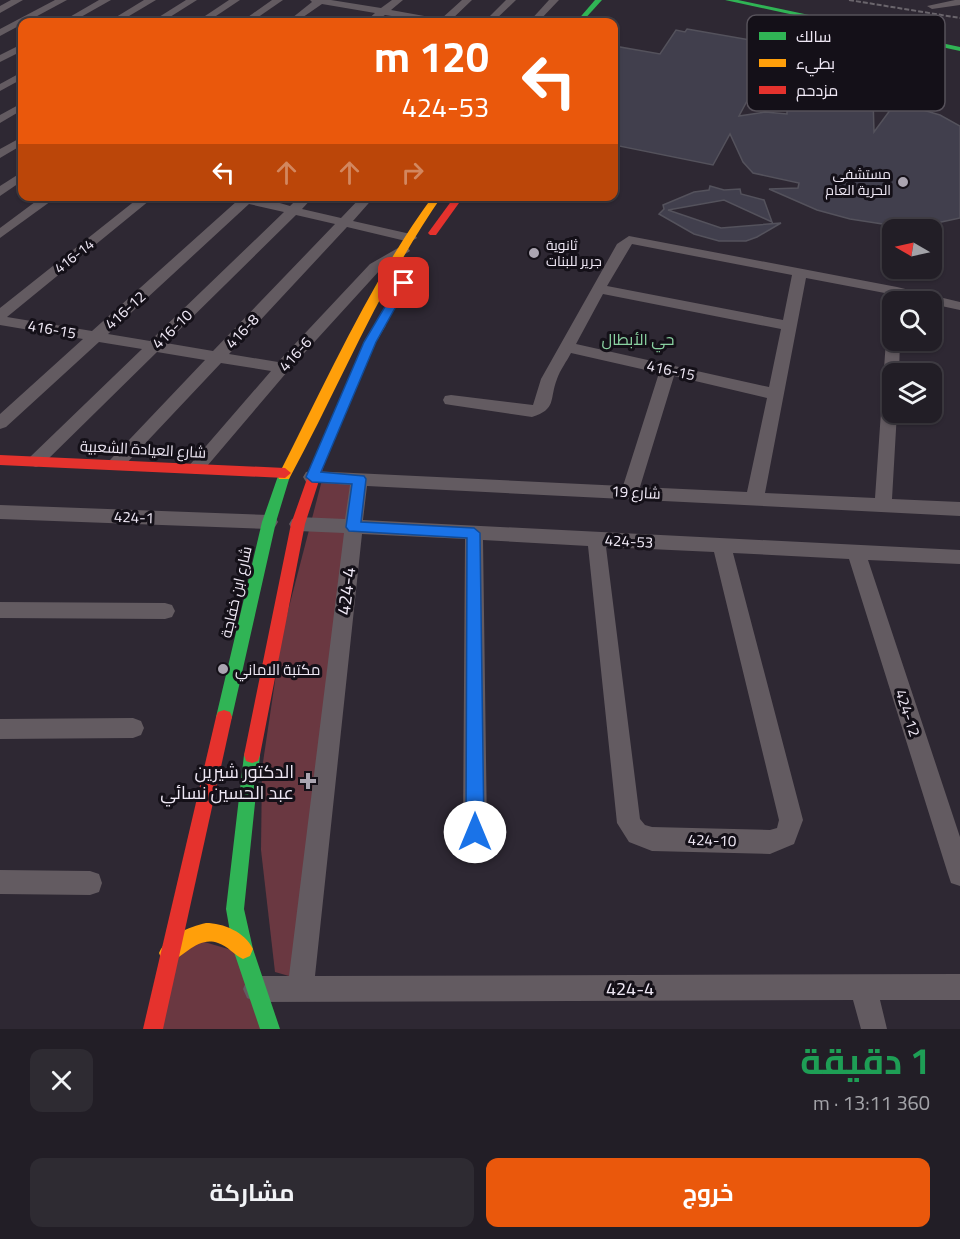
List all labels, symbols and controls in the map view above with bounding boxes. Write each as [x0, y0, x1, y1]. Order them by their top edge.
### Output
legend [747, 15, 945, 111]
text: 120 m [374, 17, 489, 96]
text: سالك [796, 21, 831, 51]
icon: left [510, 42, 588, 120]
text: بطيء [796, 48, 835, 78]
text: مزدحم [796, 75, 838, 105]
text: 424-53 [402, 82, 489, 132]
icon: left [207, 156, 240, 189]
icon: ahead [270, 156, 303, 189]
icon: ahead [333, 156, 366, 189]
icon: right [396, 156, 429, 189]
place label: مستشفى الحرية العام [825, 161, 891, 203]
marker: مستشفى الحرية العام [896, 175, 910, 189]
north arrow [882, 219, 942, 279]
map controls [882, 219, 942, 423]
street label: 416-14 [48, 232, 100, 280]
place label: ثانوية جرير للبنات [546, 232, 602, 274]
marker: ثانوية جرير للبنات [527, 246, 541, 260]
pin [378, 257, 429, 308]
icon: arrive [387, 266, 420, 299]
street label: 416-12 [97, 283, 153, 337]
button: search [882, 291, 942, 351]
street label: 416-10 [144, 302, 200, 356]
street label: 416-8 [218, 306, 266, 356]
street label: 416-15 [26, 311, 78, 347]
district label: حي الأبطال [602, 324, 674, 354]
street label: 416-6 [271, 329, 319, 379]
street label: 416-15 [644, 351, 698, 389]
button: layers [882, 363, 942, 423]
street label: شارع العيادة الشعبية [79, 431, 207, 467]
street label: شارع 19 [611, 476, 661, 508]
street label: 424-1 [113, 502, 155, 532]
street label: 424-53 [604, 525, 654, 557]
street label: شارع ابن خفاجة [211, 543, 261, 641]
street label: 424-4 [327, 565, 365, 617]
place label: مكتبة الاماني [235, 655, 320, 684]
marker: مكتبة الاماني [216, 662, 230, 676]
street label: 424-12 [887, 685, 929, 741]
place label: الدكتور شيرين عبد الحسين نسائي [160, 755, 294, 809]
marker: الدكتور شيرين عبد الحسين نسائي [299, 772, 317, 790]
position arrow [443, 800, 507, 864]
street label: 424-10 [687, 825, 737, 855]
street label: 424-4 [606, 972, 654, 1005]
text: 1 دقيقة [800, 1027, 930, 1095]
button: close [30, 1049, 93, 1112]
text: 360 m · 13:11 [813, 1084, 930, 1121]
button: مشاركة [30, 1158, 474, 1227]
button: خروج [486, 1158, 930, 1227]

